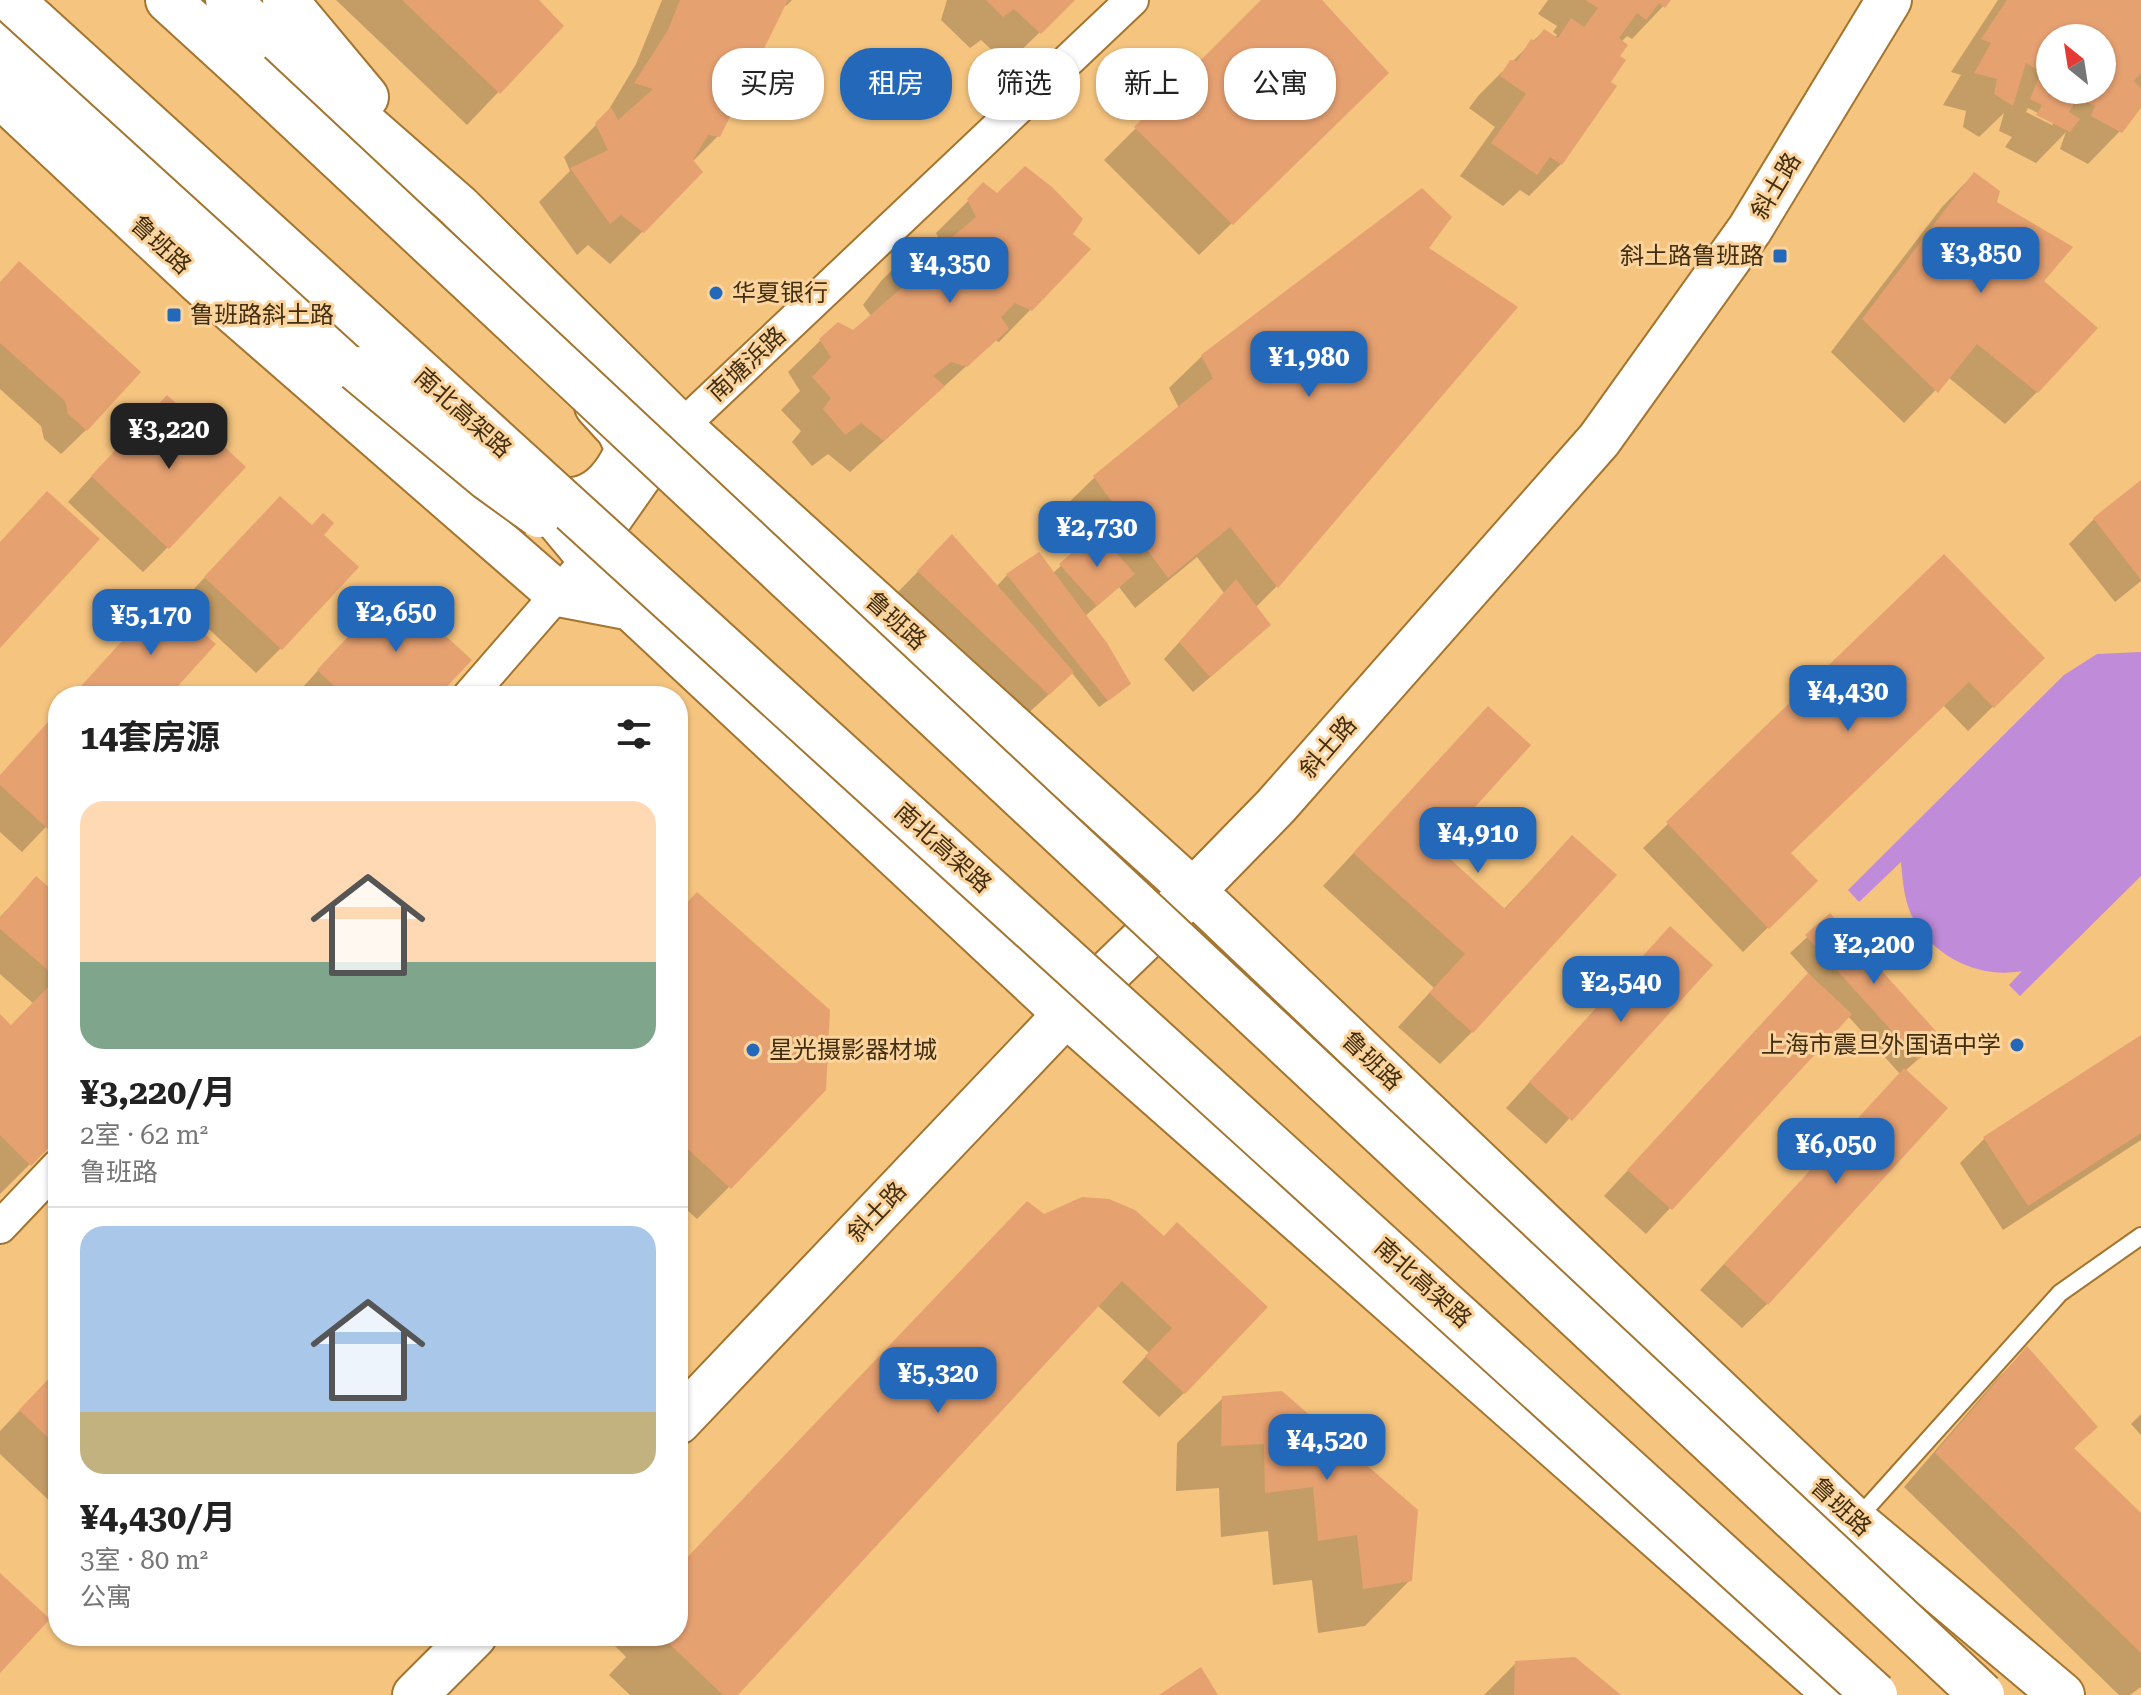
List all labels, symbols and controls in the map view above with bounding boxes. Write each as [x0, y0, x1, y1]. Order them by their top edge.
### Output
north arrow [2036, 24, 2116, 104]
map controls [2036, 24, 2116, 104]
chip: 买房 [712, 48, 824, 120]
chip: 租房 [840, 48, 952, 120]
chip: 筛选 [968, 48, 1080, 120]
chip: 新上 [1096, 48, 1208, 120]
chip: 公寓 [1224, 48, 1336, 120]
street label: 斜土路 [1745, 148, 1807, 224]
street label: 鲁班路 [125, 210, 197, 280]
pin: ¥3,850 [1916, 227, 2046, 295]
pin: ¥4,350 [885, 237, 1015, 305]
text: ¥3,850 [1940, 238, 2022, 268]
place label: 斜土路鲁班路 [1620, 242, 1764, 270]
marker: 斜土路鲁班路 [1771, 247, 1789, 265]
text: ¥4,350 [909, 248, 991, 278]
place label: 华夏银行 [732, 279, 828, 307]
marker: 华夏银行 [707, 284, 725, 302]
place label: 鲁班路斜土路 [190, 301, 334, 329]
marker: 鲁班路斜土路 [165, 306, 183, 324]
street label: 南塘浜路 [702, 321, 792, 407]
pin: ¥1,980 [1244, 331, 1374, 399]
text: ¥1,980 [1268, 342, 1350, 372]
street label: 南北高架路 [409, 362, 517, 464]
pin: ¥3,220 [104, 403, 234, 471]
text: ¥3,220 [128, 414, 210, 444]
pin: ¥2,730 [1032, 501, 1162, 569]
text: ¥2,730 [1056, 512, 1138, 542]
pin: ¥2,650 [331, 586, 461, 654]
street label: 鲁班路 [860, 587, 932, 655]
pin: ¥5,170 [86, 589, 216, 657]
text: ¥2,650 [355, 597, 437, 627]
text: ¥5,170 [110, 600, 192, 630]
pin: ¥4,430 [1783, 665, 1913, 733]
text: ¥4,430 [1807, 676, 1889, 706]
street label: 斜土路 [1294, 711, 1362, 783]
icon: filters [612, 712, 656, 756]
text: 14套房源 [80, 717, 220, 757]
street label: 南北高架路 [889, 797, 997, 899]
pin: ¥4,910 [1413, 807, 1543, 875]
text: ¥4,910 [1437, 818, 1519, 848]
icon: home [296, 853, 440, 997]
pin: ¥2,200 [1809, 918, 1939, 986]
text: ¥2,200 [1833, 929, 1915, 959]
pin: ¥2,540 [1556, 956, 1686, 1024]
text: ¥2,540 [1580, 967, 1662, 997]
street label: 鲁班路 [1336, 1026, 1408, 1096]
place label: 上海市震旦外国语中学 [1761, 1031, 2001, 1059]
place label: 星光摄影器材城 [769, 1036, 937, 1064]
marker: 上海市震旦外国语中学 [2008, 1036, 2026, 1054]
marker: 星光摄影器材城 [744, 1041, 762, 1059]
text: ¥3,220/月 [80, 1072, 236, 1112]
pin: ¥6,050 [1771, 1118, 1901, 1186]
text: 2室 · 62 m² [80, 1120, 208, 1150]
text: ¥6,050 [1795, 1129, 1877, 1159]
text: 鲁班路 [80, 1157, 158, 1187]
street label: 斜土路 [842, 1176, 912, 1248]
street label: 南北高架路 [1369, 1232, 1477, 1334]
icon: home [296, 1278, 440, 1422]
pin: ¥5,320 [873, 1347, 1003, 1415]
text: ¥5,320 [897, 1358, 979, 1388]
pin: ¥4,520 [1262, 1414, 1392, 1482]
text: ¥4,520 [1286, 1425, 1368, 1455]
street label: 鲁班路 [1805, 1472, 1877, 1542]
text: ¥4,430/月 [80, 1497, 236, 1537]
text: 3室 · 80 m² [80, 1545, 208, 1575]
text: 公寓 [80, 1582, 132, 1612]

